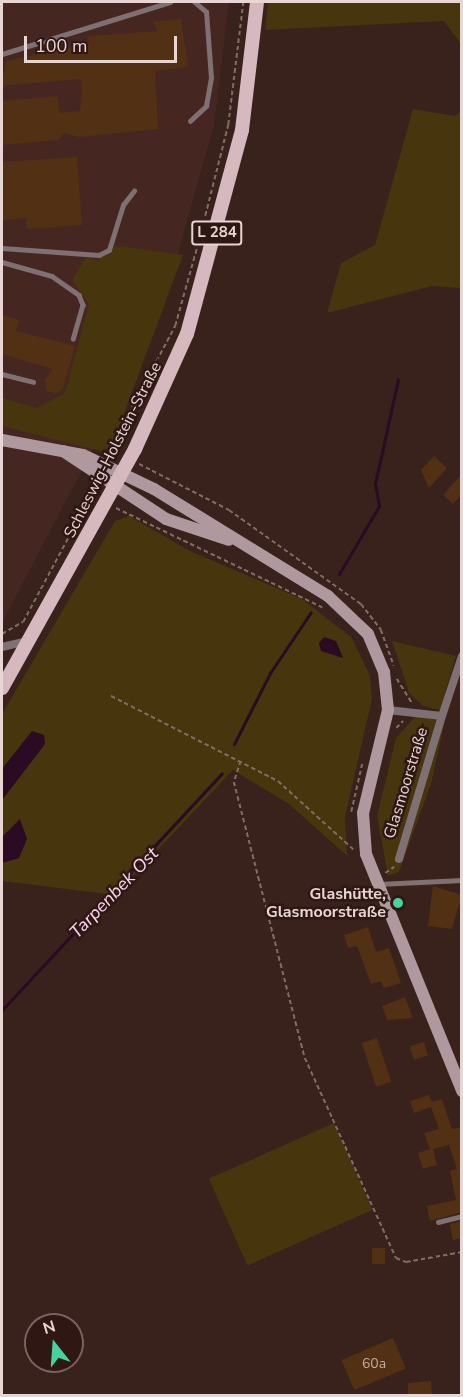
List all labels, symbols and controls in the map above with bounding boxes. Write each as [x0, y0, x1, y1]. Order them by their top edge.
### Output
scale bar [27, 24, 180, 62]
text: 100 m [35, 34, 87, 58]
road number: L 284 [190, 221, 244, 245]
street label: Schleswig-Holstein-Straße [60, 359, 166, 541]
street label: Glasmoorstraße [380, 725, 432, 841]
water label: Tarpenbek Ost [65, 843, 163, 943]
place label: Glashütte, Glasmoorstraße [266, 884, 386, 922]
marker: Glashütte, Glasmoorstraße [391, 896, 405, 910]
north arrow [24, 1313, 84, 1373]
text: N [40, 1315, 58, 1340]
house number: 60a [362, 1356, 386, 1372]

